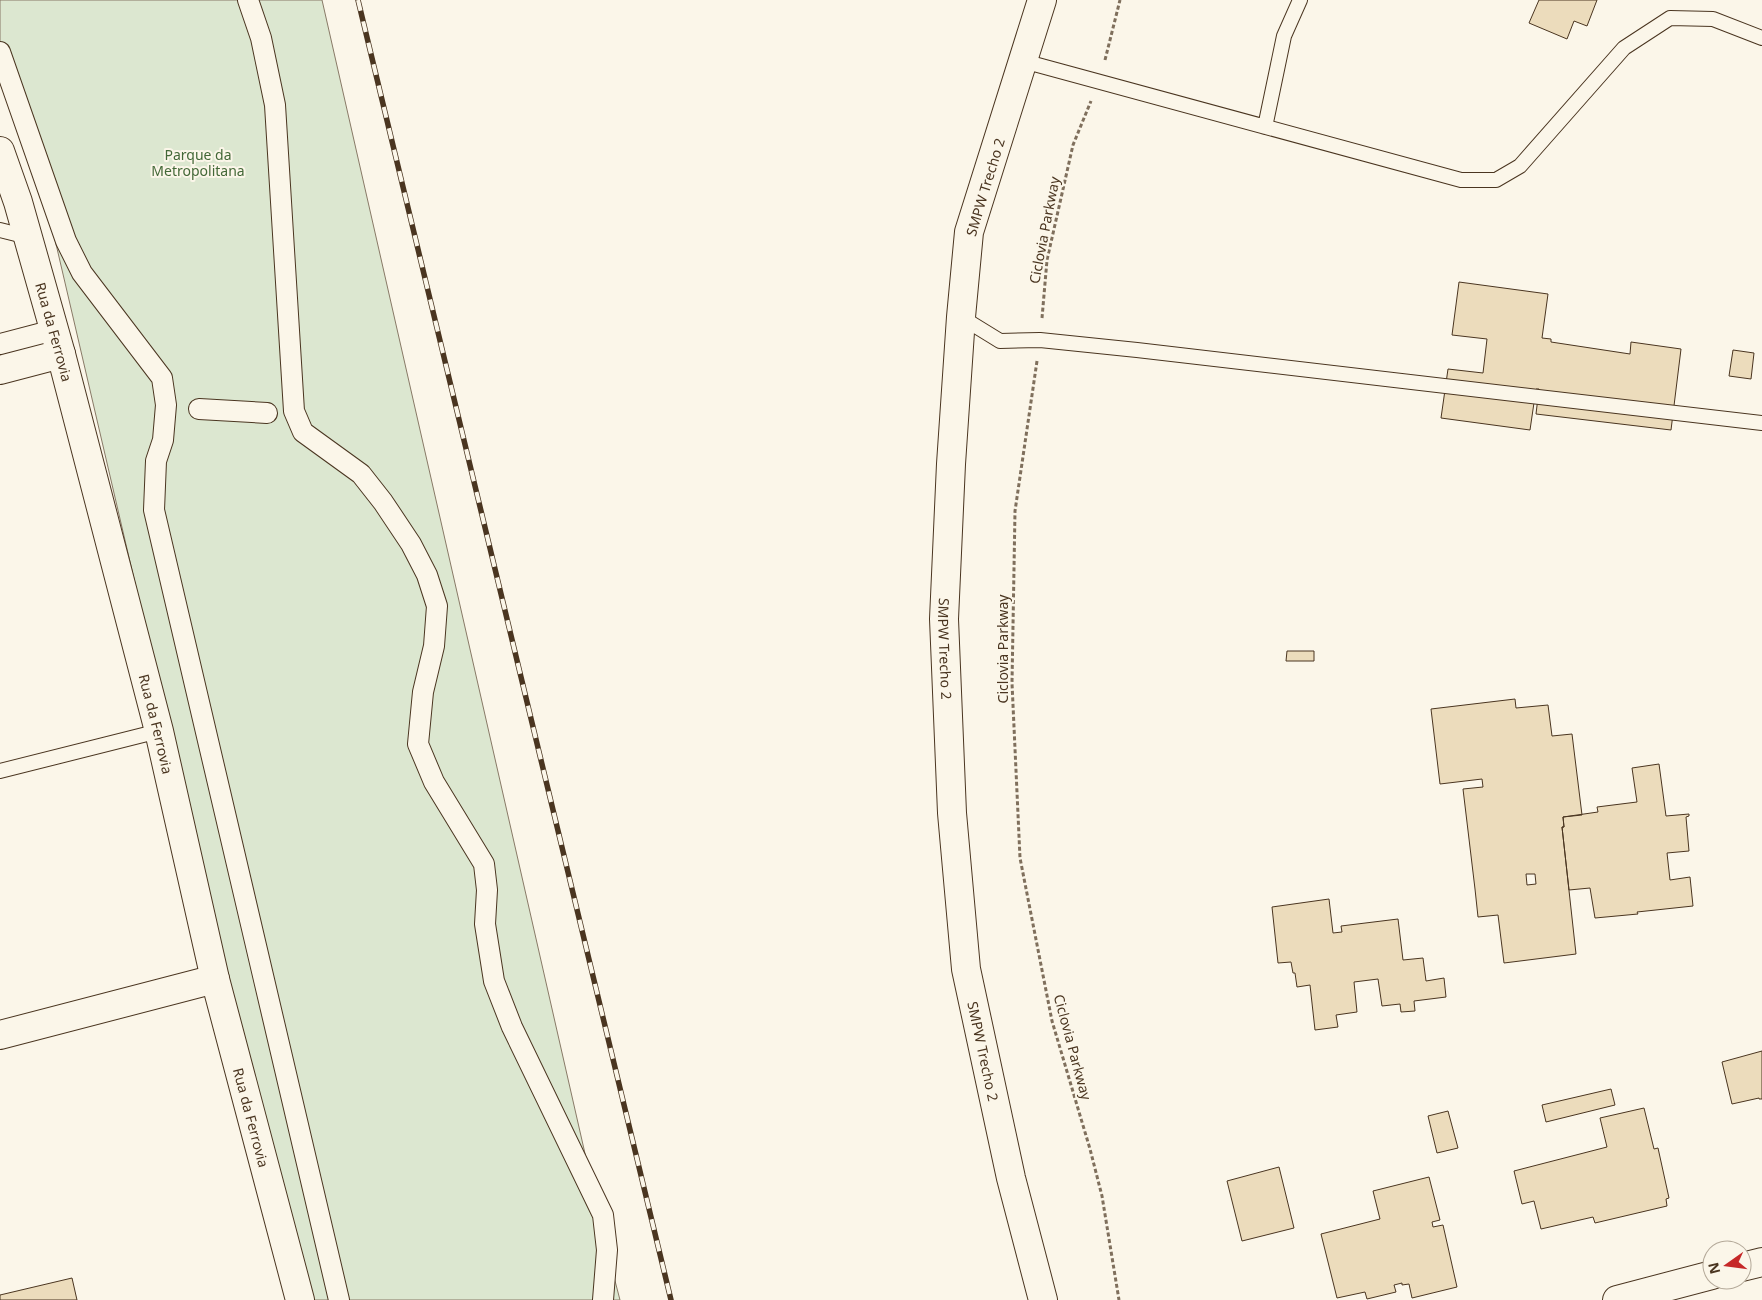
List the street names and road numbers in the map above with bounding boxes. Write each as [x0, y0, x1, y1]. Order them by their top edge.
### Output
street label: SMPW Trecho 2 [961, 136, 1009, 238]
street label: Ciclovia Parkway [1024, 174, 1064, 285]
street label: Rua da Ferrovia [32, 280, 77, 384]
street label: Ciclovia Parkway [993, 594, 1012, 703]
street label: SMPW Trecho 2 [934, 598, 957, 700]
street label: Rua da Ferrovia [135, 672, 178, 776]
street label: Ciclovia Parkway [1050, 992, 1096, 1103]
street label: SMPW Trecho 2 [964, 1000, 1004, 1103]
street label: Rua da Ferrovia [229, 1066, 274, 1169]

